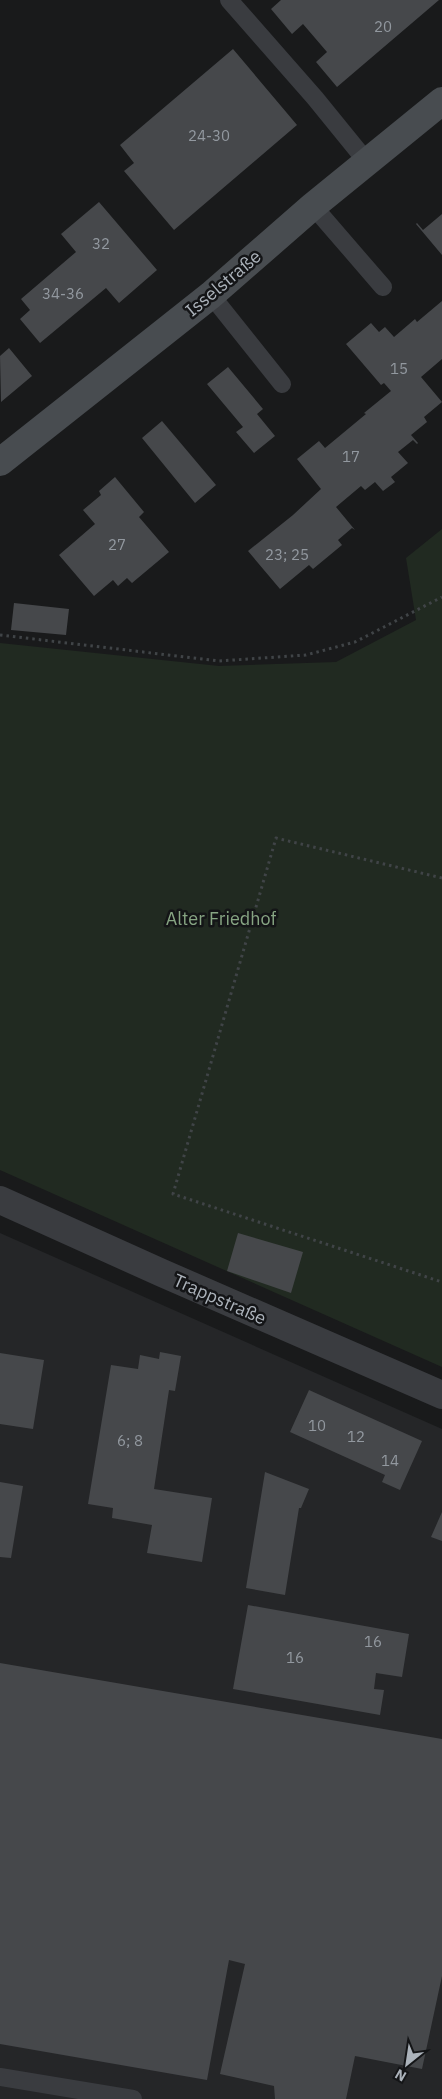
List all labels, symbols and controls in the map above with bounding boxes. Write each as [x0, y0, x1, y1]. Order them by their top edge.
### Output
house number: 20 [374, 17, 392, 36]
house number: 24-30 [188, 126, 230, 145]
house number: 32 [92, 234, 110, 253]
street label: Isselstraße [180, 245, 266, 321]
house number: 34-36 [42, 284, 84, 303]
house number: 15 [390, 359, 408, 378]
house number: 17 [342, 447, 360, 466]
house number: 27 [108, 535, 126, 554]
house number: 23; 25 [265, 545, 309, 564]
park label: Alter Friedhof [166, 907, 276, 930]
street label: Trappstraße [170, 1268, 270, 1330]
house number: 10 [308, 1416, 326, 1435]
house number: 12 [347, 1427, 365, 1446]
house number: 6; 8 [117, 1431, 143, 1450]
house number: 14 [381, 1451, 399, 1470]
house number: 16 [364, 1632, 382, 1651]
house number: 16 [286, 1648, 304, 1667]
north arrow [382, 2039, 432, 2089]
text: N [392, 2065, 409, 2086]

